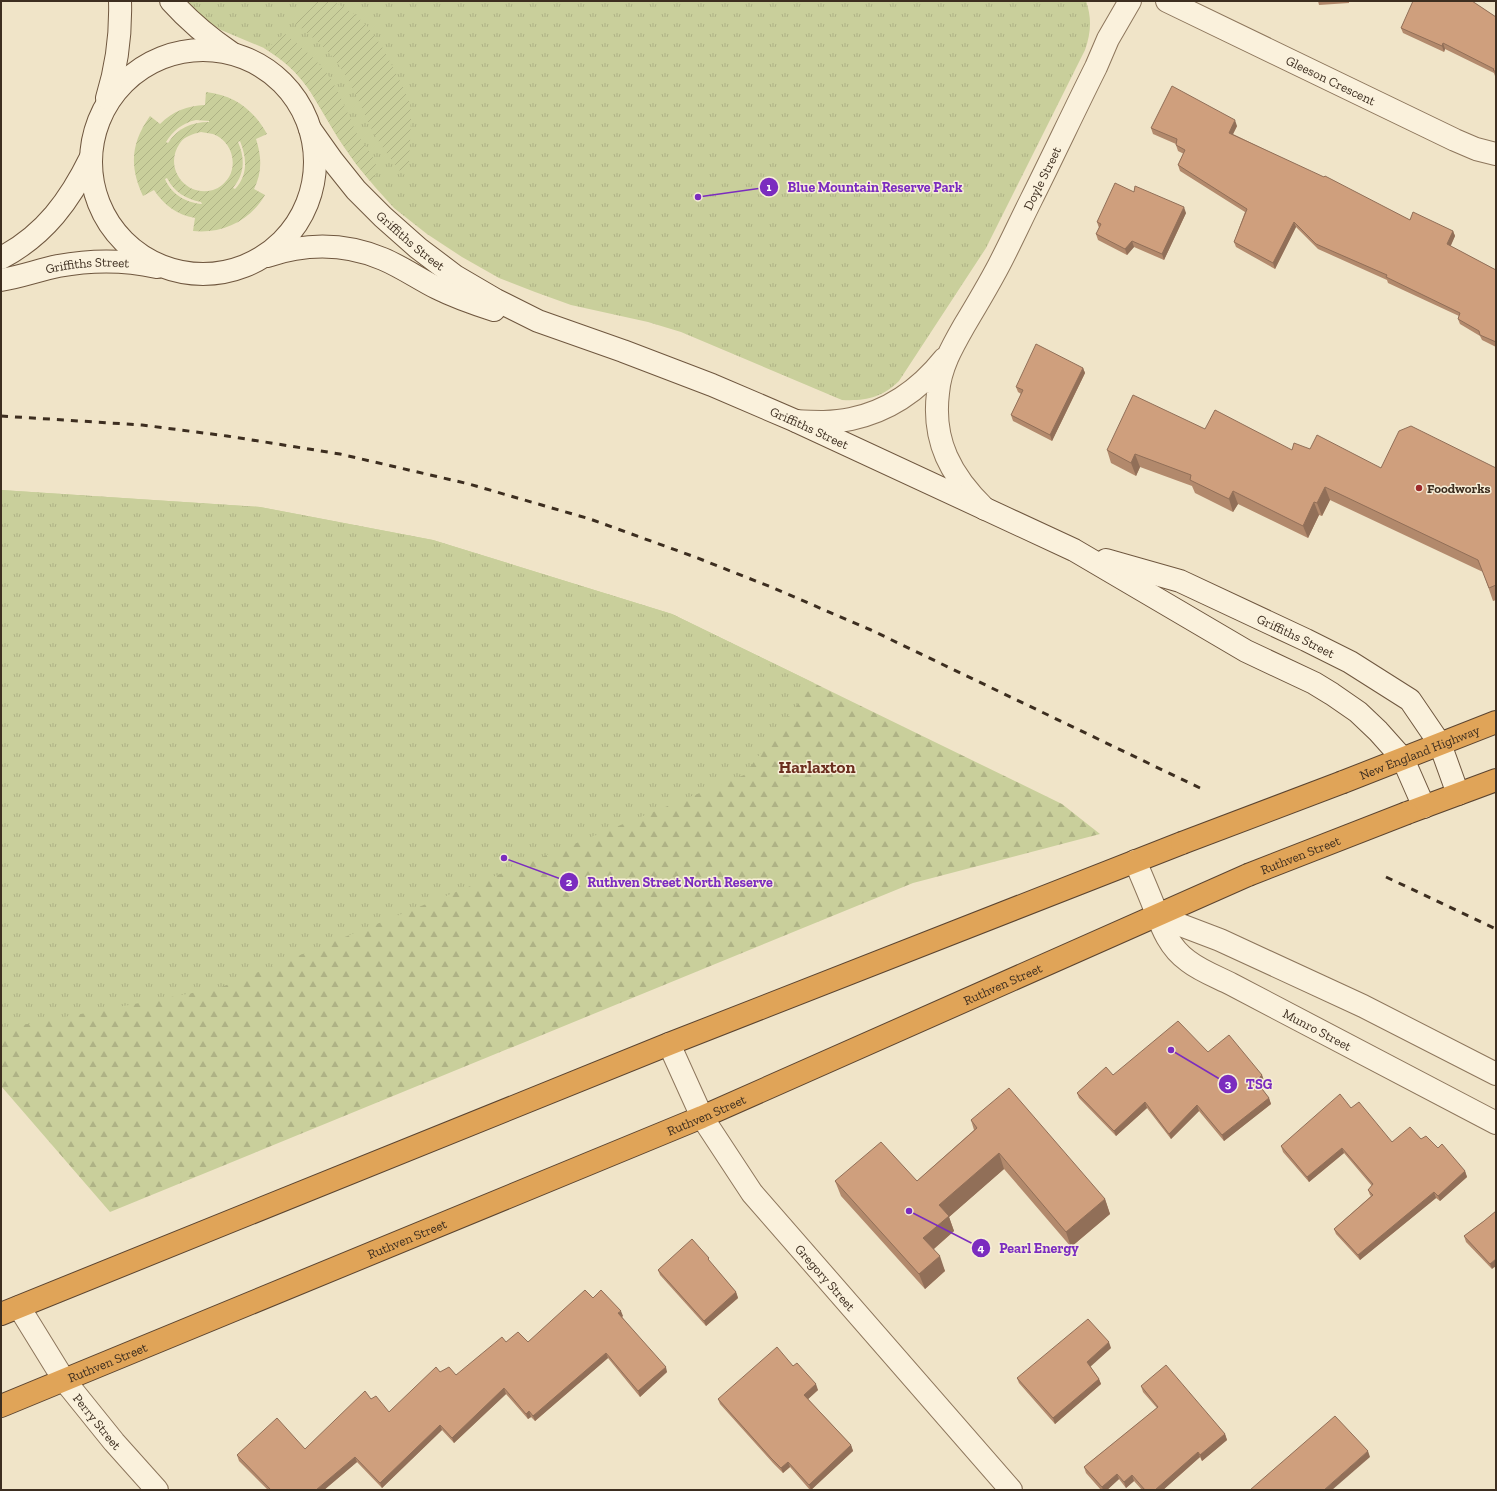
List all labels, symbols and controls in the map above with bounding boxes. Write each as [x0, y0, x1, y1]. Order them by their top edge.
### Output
street label: Gleeson Crescent [1283, 53, 1378, 109]
street label: Doyle Street [1020, 144, 1064, 213]
callout: Blue Mountain Reserve Park [759, 174, 970, 200]
text: Blue Mountain Reserve Park [788, 179, 963, 196]
text: 1 [767, 180, 772, 194]
street label: Griffiths Street [373, 208, 448, 274]
street label: Griffiths Street [44, 255, 130, 277]
street label: Griffiths Street [768, 404, 851, 452]
place label: Foodworks [1427, 481, 1490, 496]
marker: Foodworks [1414, 483, 1424, 493]
street label: Griffiths Street [1254, 611, 1337, 661]
street label: New England Highway [1357, 722, 1482, 783]
district label: Harlaxton [778, 757, 856, 777]
street label: Ruthven Street [1258, 833, 1343, 877]
callout: Ruthven Street North Reserve [559, 869, 781, 895]
text: Ruthven Street North Reserve [587, 874, 773, 891]
text: 2 [566, 875, 573, 889]
street label: Ruthven Street [961, 960, 1045, 1008]
street label: Munro Street [1280, 1006, 1354, 1054]
callout: TSG [1218, 1071, 1280, 1097]
text: TSG [1246, 1076, 1273, 1093]
text: 3 [1225, 1077, 1232, 1091]
street label: Ruthven Street [665, 1092, 748, 1139]
street label: Ruthven Street [365, 1216, 449, 1262]
callout: Pearl Energy [971, 1235, 1086, 1261]
text: Pearl Energy [999, 1240, 1079, 1257]
street label: Gregory Street [792, 1241, 858, 1314]
text: 4 [978, 1241, 985, 1255]
street label: Ruthven Street [66, 1340, 150, 1386]
street label: Perry Street [70, 1391, 124, 1453]

